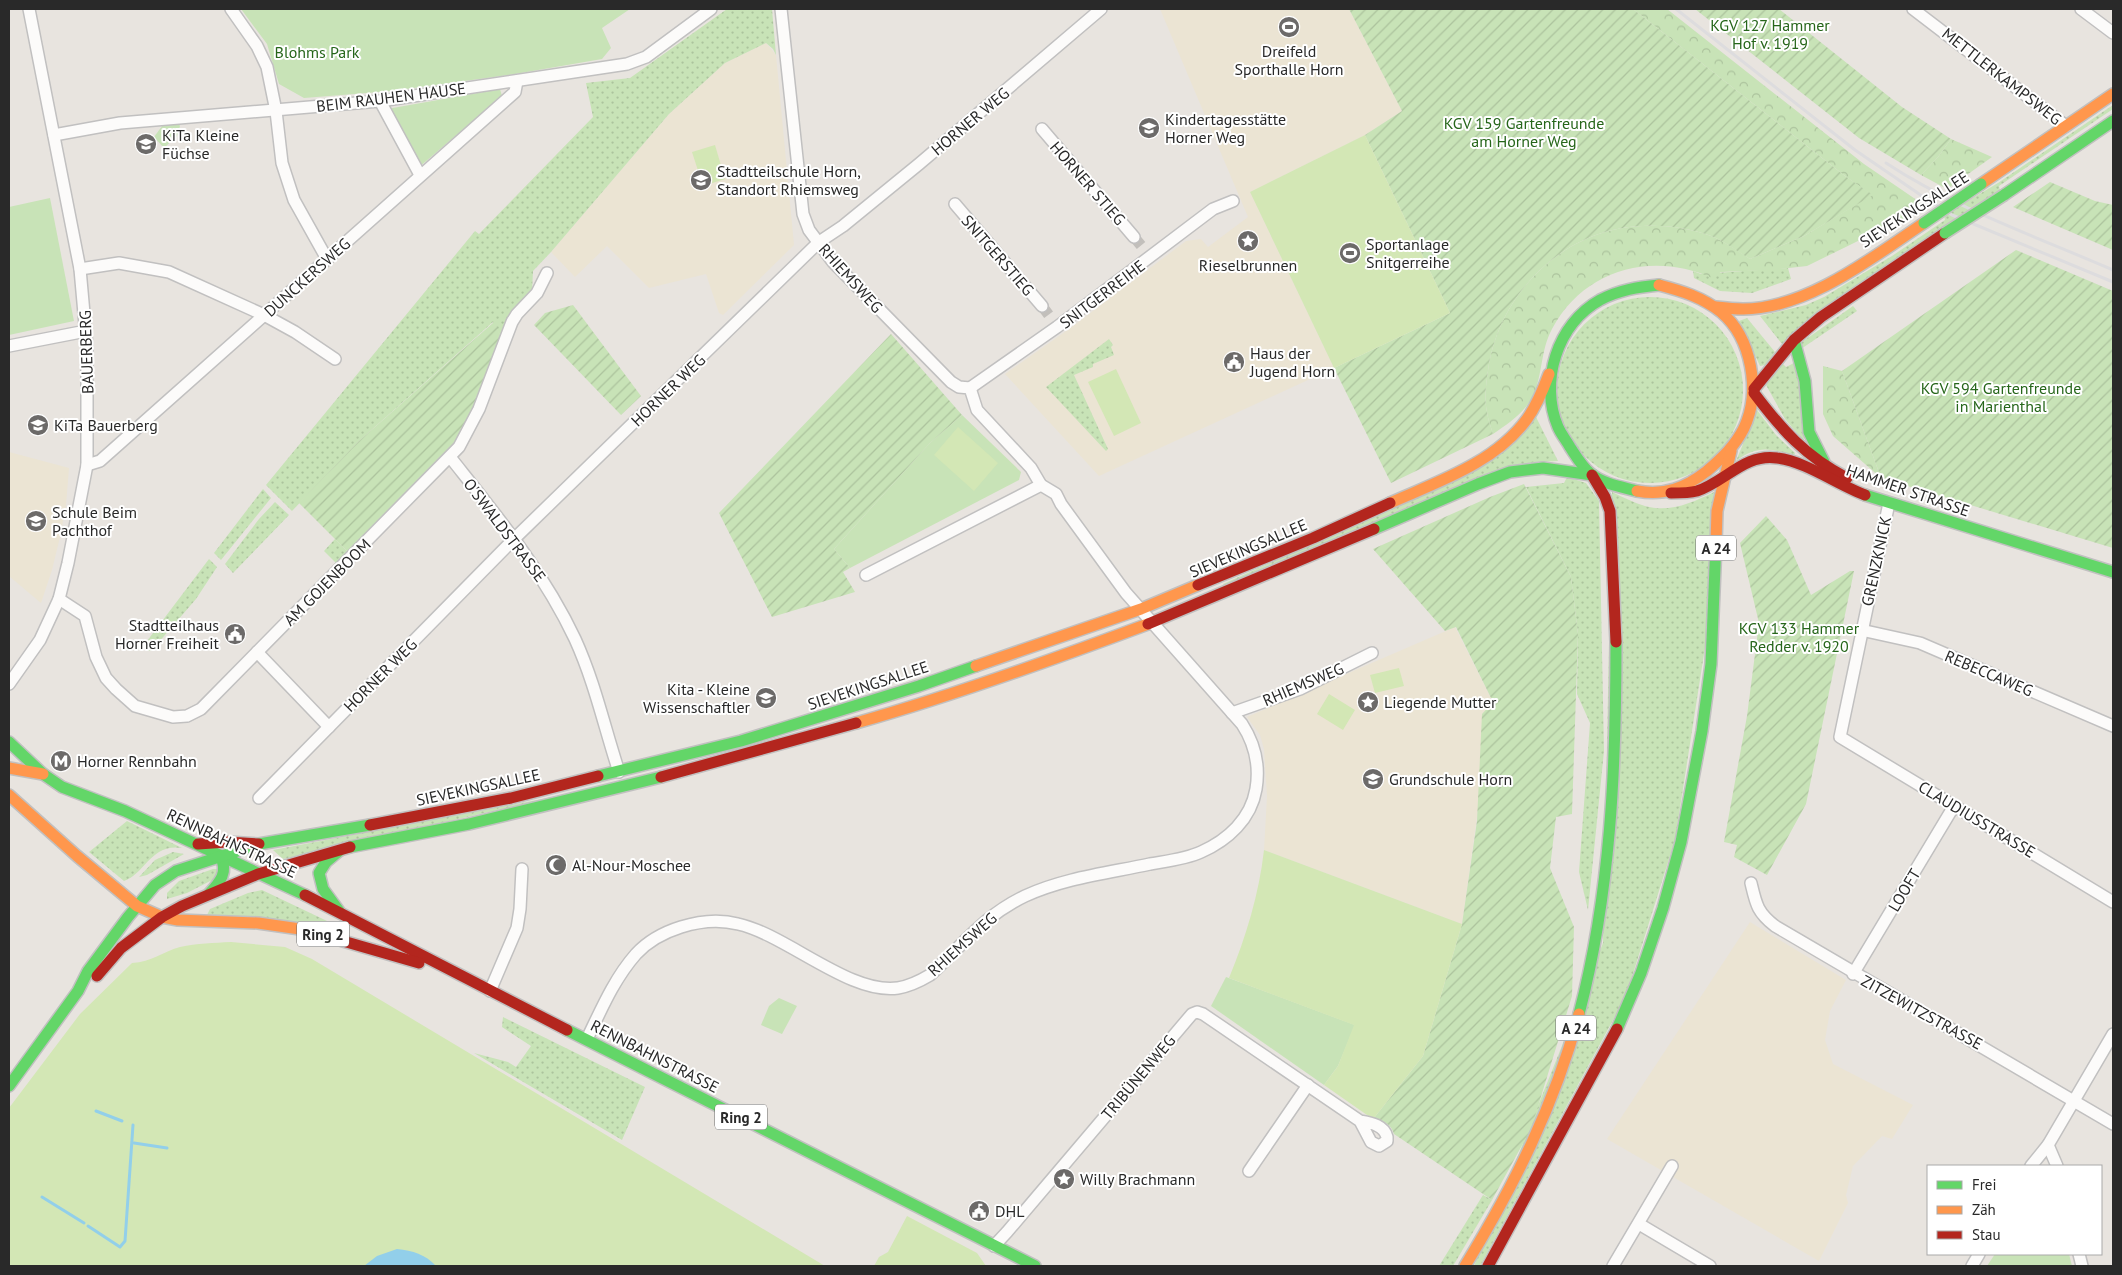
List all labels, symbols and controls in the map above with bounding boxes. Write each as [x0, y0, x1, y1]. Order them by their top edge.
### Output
sports icon: Dreifeld Sporthalle Horn [1277, 15, 1301, 39]
park label: KGV 127 Hammer Hof v. 1919 [1710, 15, 1830, 53]
street label: METTLERKAMPSWEG [1938, 23, 2066, 129]
place label: Dreifeld Sporthalle Horn [1234, 41, 1344, 79]
park label: Blohms Park [275, 42, 360, 62]
street label: BEIM RAUHEN HAUSE [315, 78, 467, 116]
street label: HORNER WEG [927, 83, 1013, 159]
place label: Kindertagesstätte Horner Weg [1165, 109, 1286, 147]
park label: KGV 159 Gartenfreunde am Horner Weg [1444, 113, 1604, 151]
school or university icon: Kindertagesstätte Horner Weg [1137, 116, 1161, 140]
place label: KiTa Kleine Füchse [162, 125, 239, 163]
school or university icon: KiTa Kleine Füchse [134, 132, 158, 156]
street label: HORNER STIEG [1046, 137, 1130, 229]
place label: Stadtteilschule Horn, Standort Rhiemsweg [717, 161, 861, 199]
street label: SIEVEKINGSALLEE [1856, 166, 1972, 252]
school or university icon: Stadtteilschule Horn, Standort Rhiemsweg [689, 168, 713, 192]
street label: SNITGERSTIEG [958, 211, 1038, 299]
place icon: Rieselbrunnen [1236, 229, 1260, 253]
street label: DUNCKERSWEG [260, 233, 354, 321]
place label: Sportanlage Snitgerreihe [1366, 234, 1450, 272]
street label: RHIEMSWEG [815, 239, 887, 317]
sports icon: Sportanlage Snitgerreihe [1338, 241, 1362, 265]
street label: SNITGERREIHE [1055, 255, 1149, 333]
place label: Rieselbrunnen [1199, 255, 1297, 275]
street label: BAUERBERG [75, 310, 97, 394]
place label: Haus der Jugend Horn [1249, 343, 1335, 381]
street label: HORNER WEG [627, 350, 709, 430]
public building icon: Haus der Jugend Horn [1222, 350, 1246, 374]
park label: KGV 594 Gartenfreunde in Marienthal [1921, 378, 2081, 416]
school or university icon: KiTa Bauerberg [26, 413, 50, 437]
place label: KiTa Bauerberg [54, 415, 158, 435]
street label: HAMMER STRASSE [1844, 460, 1972, 520]
street label: O'SWALDSTRASSE [460, 474, 550, 586]
place label: Schule Beim Pachthof [52, 502, 137, 540]
school or university icon: Schule Beim Pachthof [24, 509, 48, 533]
street label: SIEVEKINGSALLEE [1186, 514, 1310, 582]
street label: GRENZKNICK [1857, 514, 1895, 608]
street label: AM GOJENBOOM [279, 534, 375, 630]
road number: A 24 [1696, 536, 1736, 560]
place label: Stadtteilhaus Horner Freiheit [115, 615, 220, 653]
park label: KGV 133 Hammer Redder v. 1920 [1739, 618, 1860, 656]
public building icon: Stadtteilhaus Horner Freiheit [223, 622, 247, 646]
street label: HORNER WEG [339, 634, 421, 716]
street label: REBECCAWEG [1942, 645, 2036, 701]
street label: SIEVEKINGSALLEE [805, 656, 931, 714]
street label: RHIEMSWEG [1259, 658, 1347, 710]
place label: Kita - Kleine Wissenschaftler [643, 679, 751, 717]
school or university icon: Kita - Kleine Wissenschaftler [754, 686, 778, 710]
place icon: Liegende Mutter [1356, 690, 1380, 714]
place label: Liegende Mutter [1384, 692, 1497, 712]
metro station icon: Horner Rennbahn [49, 749, 73, 773]
place label: Horner Rennbahn [77, 751, 197, 771]
street label: SIEVEKINGSALLEE [414, 764, 542, 810]
school or university icon: Grundschule Horn [1361, 767, 1385, 791]
place label: Grundschule Horn [1389, 769, 1512, 789]
street label: CLAUDIUSSTRASSE [1915, 776, 2039, 862]
street label: RENNBAHNSTRASSE [164, 804, 300, 882]
mosque icon: Al-Nour-Moschee [544, 853, 568, 877]
place label: Al-Nour-Moschee [572, 855, 691, 875]
street label: LOOFT [1884, 865, 1925, 915]
street label: RHIEMSWEG [923, 908, 1001, 980]
road number: Ring 2 [297, 922, 349, 946]
street label: ZITZEWITZSTRASSE [1858, 970, 1986, 1054]
street label: RENNBAHNSTRASSE [588, 1015, 722, 1097]
road number: A 24 [1556, 1016, 1596, 1040]
street label: TRIBÜNENWEG [1097, 1031, 1179, 1123]
road number: Ring 2 [715, 1104, 767, 1130]
legend [1927, 1165, 2102, 1255]
place icon: Willy Brachmann [1052, 1167, 1076, 1191]
place label: Willy Brachmann [1080, 1169, 1195, 1189]
text: Frei [1972, 1175, 1997, 1194]
public building icon: DHL [967, 1199, 991, 1223]
text: Zäh [1972, 1200, 1996, 1219]
place label: DHL [995, 1201, 1025, 1221]
text: Stau [1972, 1225, 2001, 1244]

